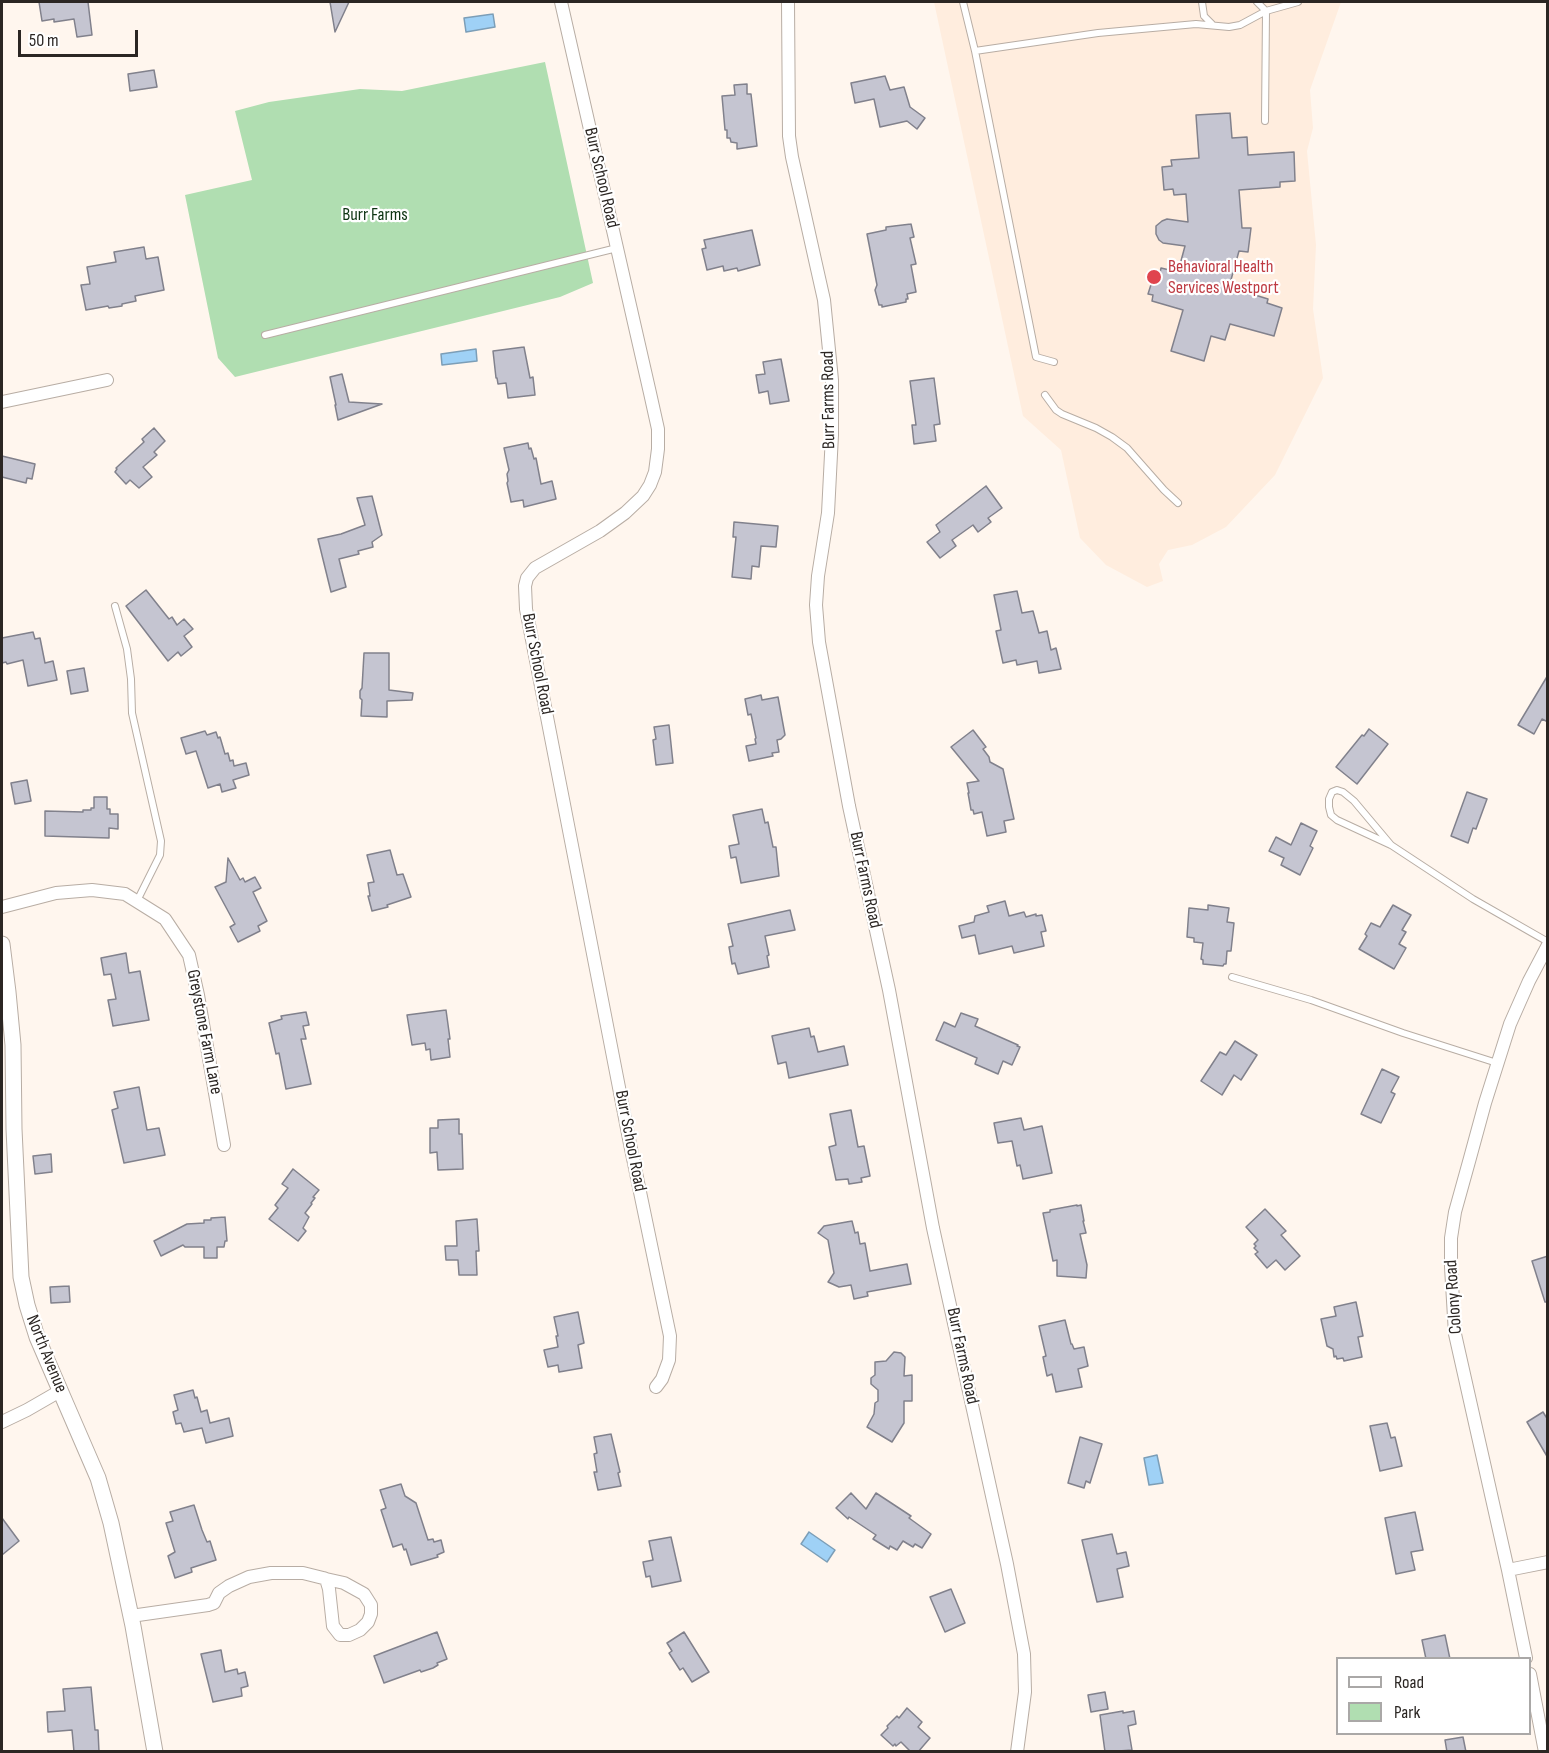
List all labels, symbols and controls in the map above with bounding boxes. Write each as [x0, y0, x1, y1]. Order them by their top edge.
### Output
scale bar [21, 18, 141, 56]
text: 50 m [29, 30, 59, 51]
street label: Burr School Road [579, 126, 623, 230]
park label: Burr Farms [342, 204, 408, 226]
place label: Behavioral Health Services Westport [1168, 256, 1279, 298]
marker: Behavioral Health Services Westport [1145, 268, 1163, 286]
street label: Burr Farms Road [817, 351, 841, 449]
street label: Burr School Road [517, 612, 557, 716]
street label: Burr Farms Road [844, 830, 886, 930]
street label: Greystone Farm Lane [181, 968, 227, 1096]
street label: Burr School Road [610, 1089, 650, 1193]
street label: Colony Road [1441, 1259, 1467, 1335]
street label: Burr Farms Road [941, 1306, 983, 1406]
street label: North Avenue [21, 1312, 71, 1396]
legend [1336, 1657, 1531, 1735]
text: Road [1394, 1672, 1424, 1693]
text: Park [1394, 1702, 1420, 1723]

